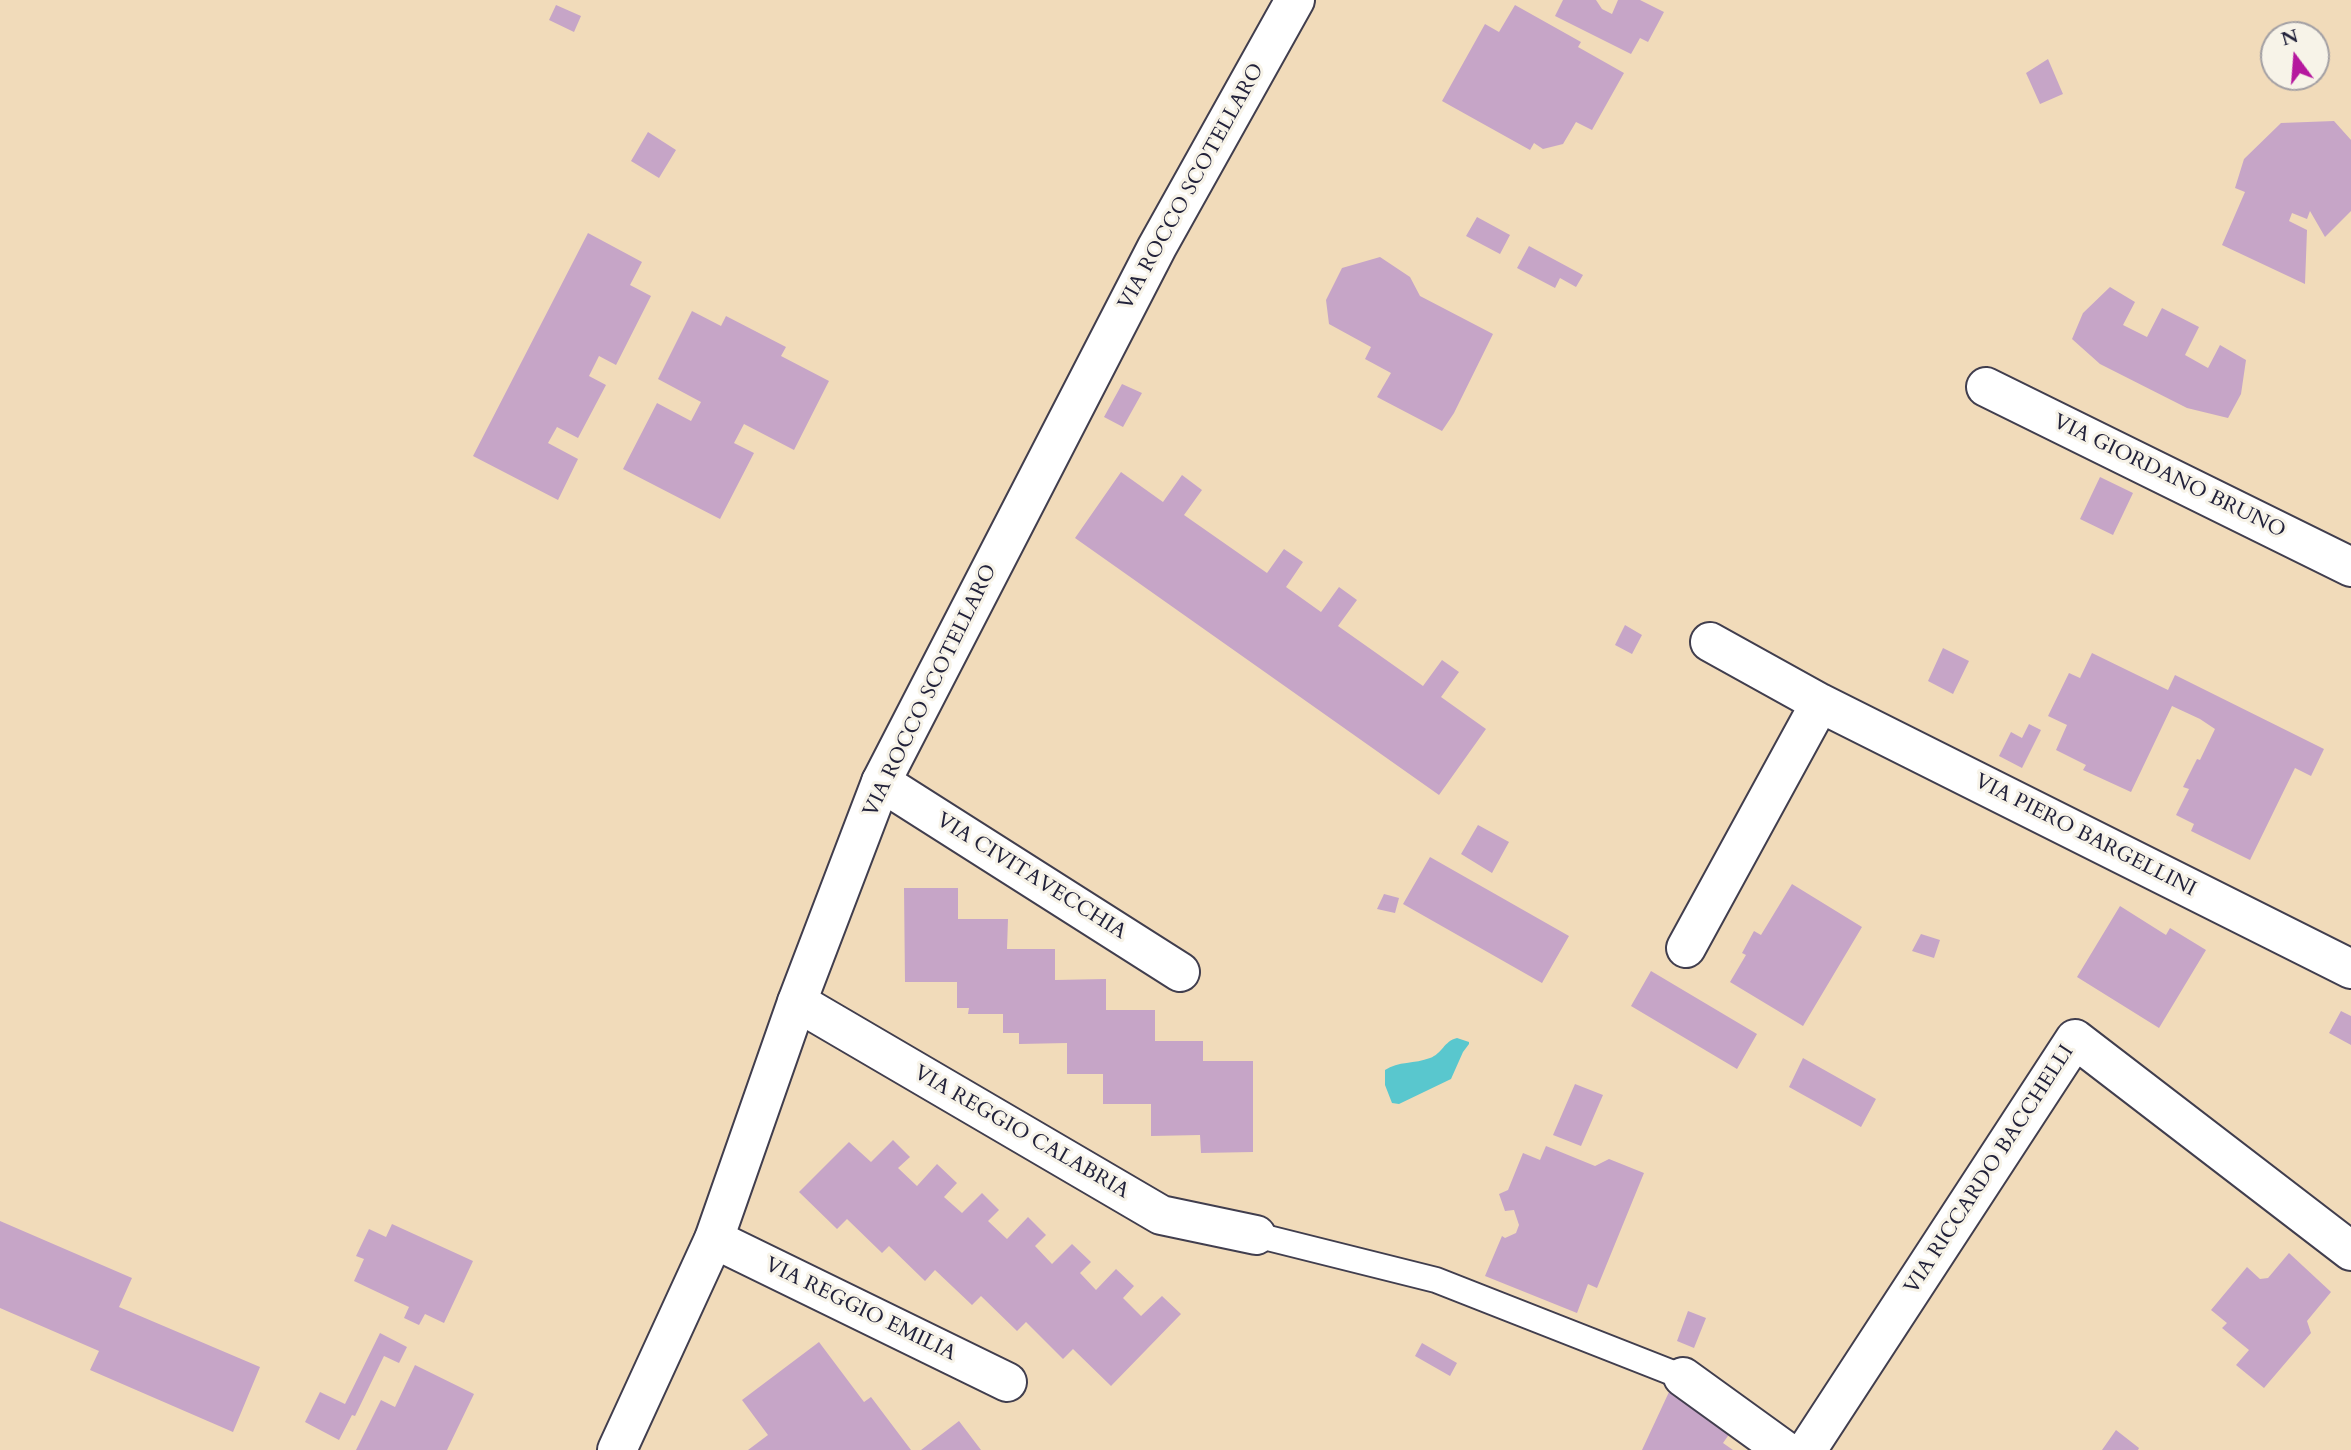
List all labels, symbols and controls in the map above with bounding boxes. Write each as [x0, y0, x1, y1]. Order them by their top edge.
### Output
north arrow [2260, 21, 2330, 91]
text: N [2278, 23, 2301, 53]
street label: VIA ROCCO SCOTELLARO [1114, 59, 1270, 315]
street label: VIA GIORDANO BRUNO [2049, 410, 2289, 544]
street label: VIA ROCCO SCOTELLARO [859, 561, 1003, 821]
street label: VIA PIERO BARGELLINI [1970, 769, 2200, 903]
street label: VIA CIVITAVECCHIA [931, 808, 1131, 946]
street label: VIA RICCARDO BACCHELLI [1900, 1041, 2080, 1299]
street label: VIA REGGIO CALABRIA [909, 1061, 1133, 1205]
street label: VIA REGGIO EMILIA [760, 1253, 960, 1367]

